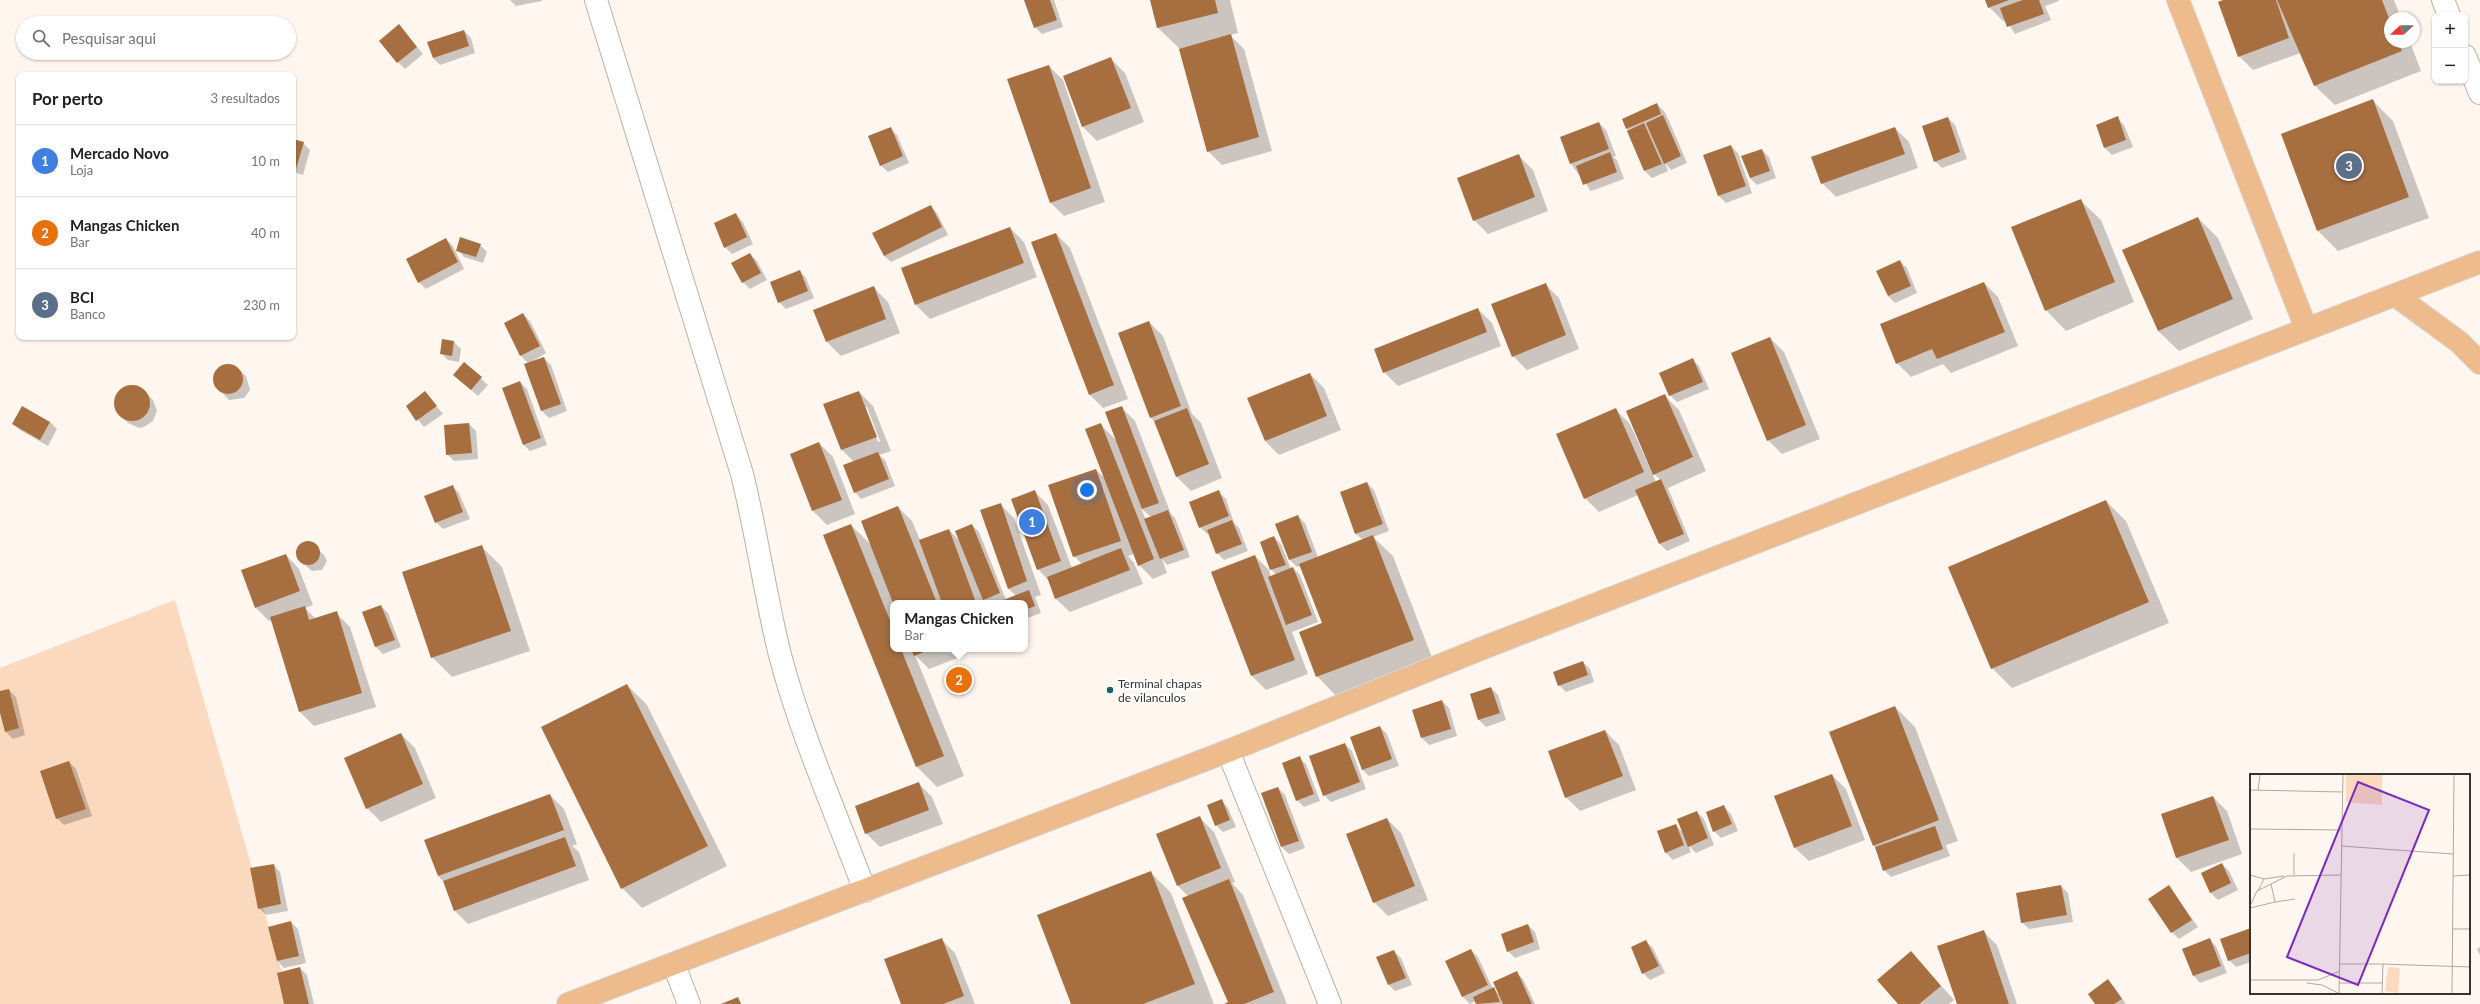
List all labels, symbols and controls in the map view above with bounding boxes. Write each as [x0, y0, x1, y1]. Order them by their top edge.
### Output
north arrow [2384, 12, 2420, 48]
map controls [2432, 12, 2468, 84]
button: + [2432, 12, 2468, 48]
search box [16, 16, 296, 60]
icon: search [30, 27, 52, 49]
text: Pesquisar aqui [62, 29, 156, 47]
button: − [2432, 48, 2468, 84]
text: Por perto [32, 88, 103, 109]
text: 3 resultados [210, 90, 280, 106]
text: Mercado Novo [70, 144, 169, 162]
pin: 3 [2336, 151, 2362, 181]
text: 1 [41, 153, 49, 169]
text: 10 m [251, 153, 280, 169]
text: Loja [70, 162, 93, 178]
text: Mangas Chicken [70, 216, 179, 234]
text: 2 [41, 225, 49, 241]
text: 40 m [251, 225, 280, 241]
text: Bar [70, 234, 90, 250]
text: BCI [70, 288, 94, 306]
text: 3 [41, 297, 49, 313]
text: 230 m [243, 297, 280, 313]
text: Banco [70, 306, 105, 322]
your location [1077, 480, 1097, 500]
pin: 1 [1019, 507, 1045, 537]
popup [890, 600, 1028, 652]
text: Mangas Chicken [904, 609, 1014, 627]
text: Bar [904, 627, 924, 643]
pin: 2 [946, 665, 972, 695]
place label: Terminal chapas de vilanculos [1118, 676, 1202, 705]
marker: Terminal chapas de vilanculos [1105, 685, 1115, 695]
inset map [2250, 774, 2470, 994]

